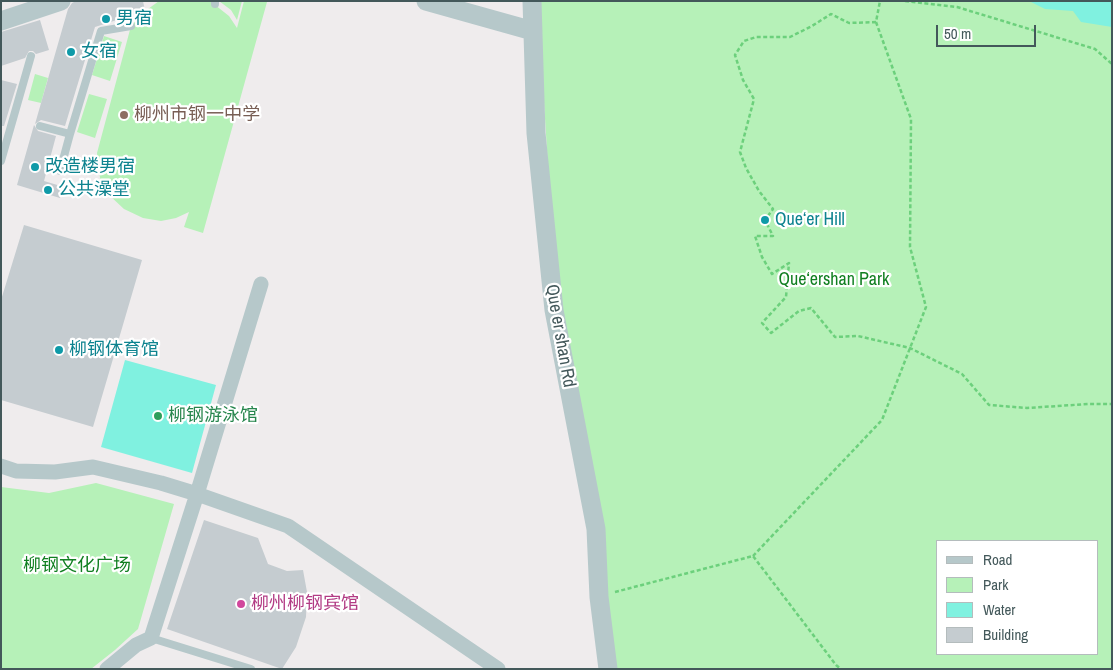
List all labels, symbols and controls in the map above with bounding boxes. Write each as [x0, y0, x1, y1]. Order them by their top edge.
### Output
place label: 男宿 [116, 8, 152, 30]
marker: 男宿 [100, 13, 112, 25]
scale bar [938, 15, 1038, 47]
text: 50 m [944, 23, 971, 44]
place label: 女宿 [81, 41, 117, 63]
marker: 女宿 [65, 46, 77, 58]
place label: 柳州市钢一中学 [134, 104, 260, 126]
marker: 柳州市钢一中学 [118, 109, 130, 121]
place label: 改造楼男宿 [45, 156, 135, 178]
marker: 改造楼男宿 [29, 161, 41, 173]
place label: 公共澡堂 [58, 179, 130, 201]
marker: 公共澡堂 [42, 184, 54, 196]
place label: Que‘er Hill [775, 209, 845, 231]
marker: Que‘er Hill [759, 214, 771, 226]
park label: Que‘ershan Park [779, 269, 889, 291]
street label: Que er shan Rd [540, 283, 580, 389]
place label: 柳钢体育馆 [69, 339, 159, 361]
marker: 柳钢体育馆 [53, 344, 65, 356]
place label: 柳钢游泳馆 [168, 405, 258, 427]
marker: 柳钢游泳馆 [152, 410, 164, 422]
legend [936, 540, 1098, 655]
text: Road [983, 549, 1012, 570]
park label: 柳钢文化广场 [23, 555, 131, 577]
text: Park [983, 574, 1008, 595]
place label: 柳州柳钢宾馆 [251, 593, 359, 615]
marker: 柳州柳钢宾馆 [235, 598, 247, 610]
text: Water [983, 599, 1015, 620]
text: Building [983, 624, 1028, 645]

